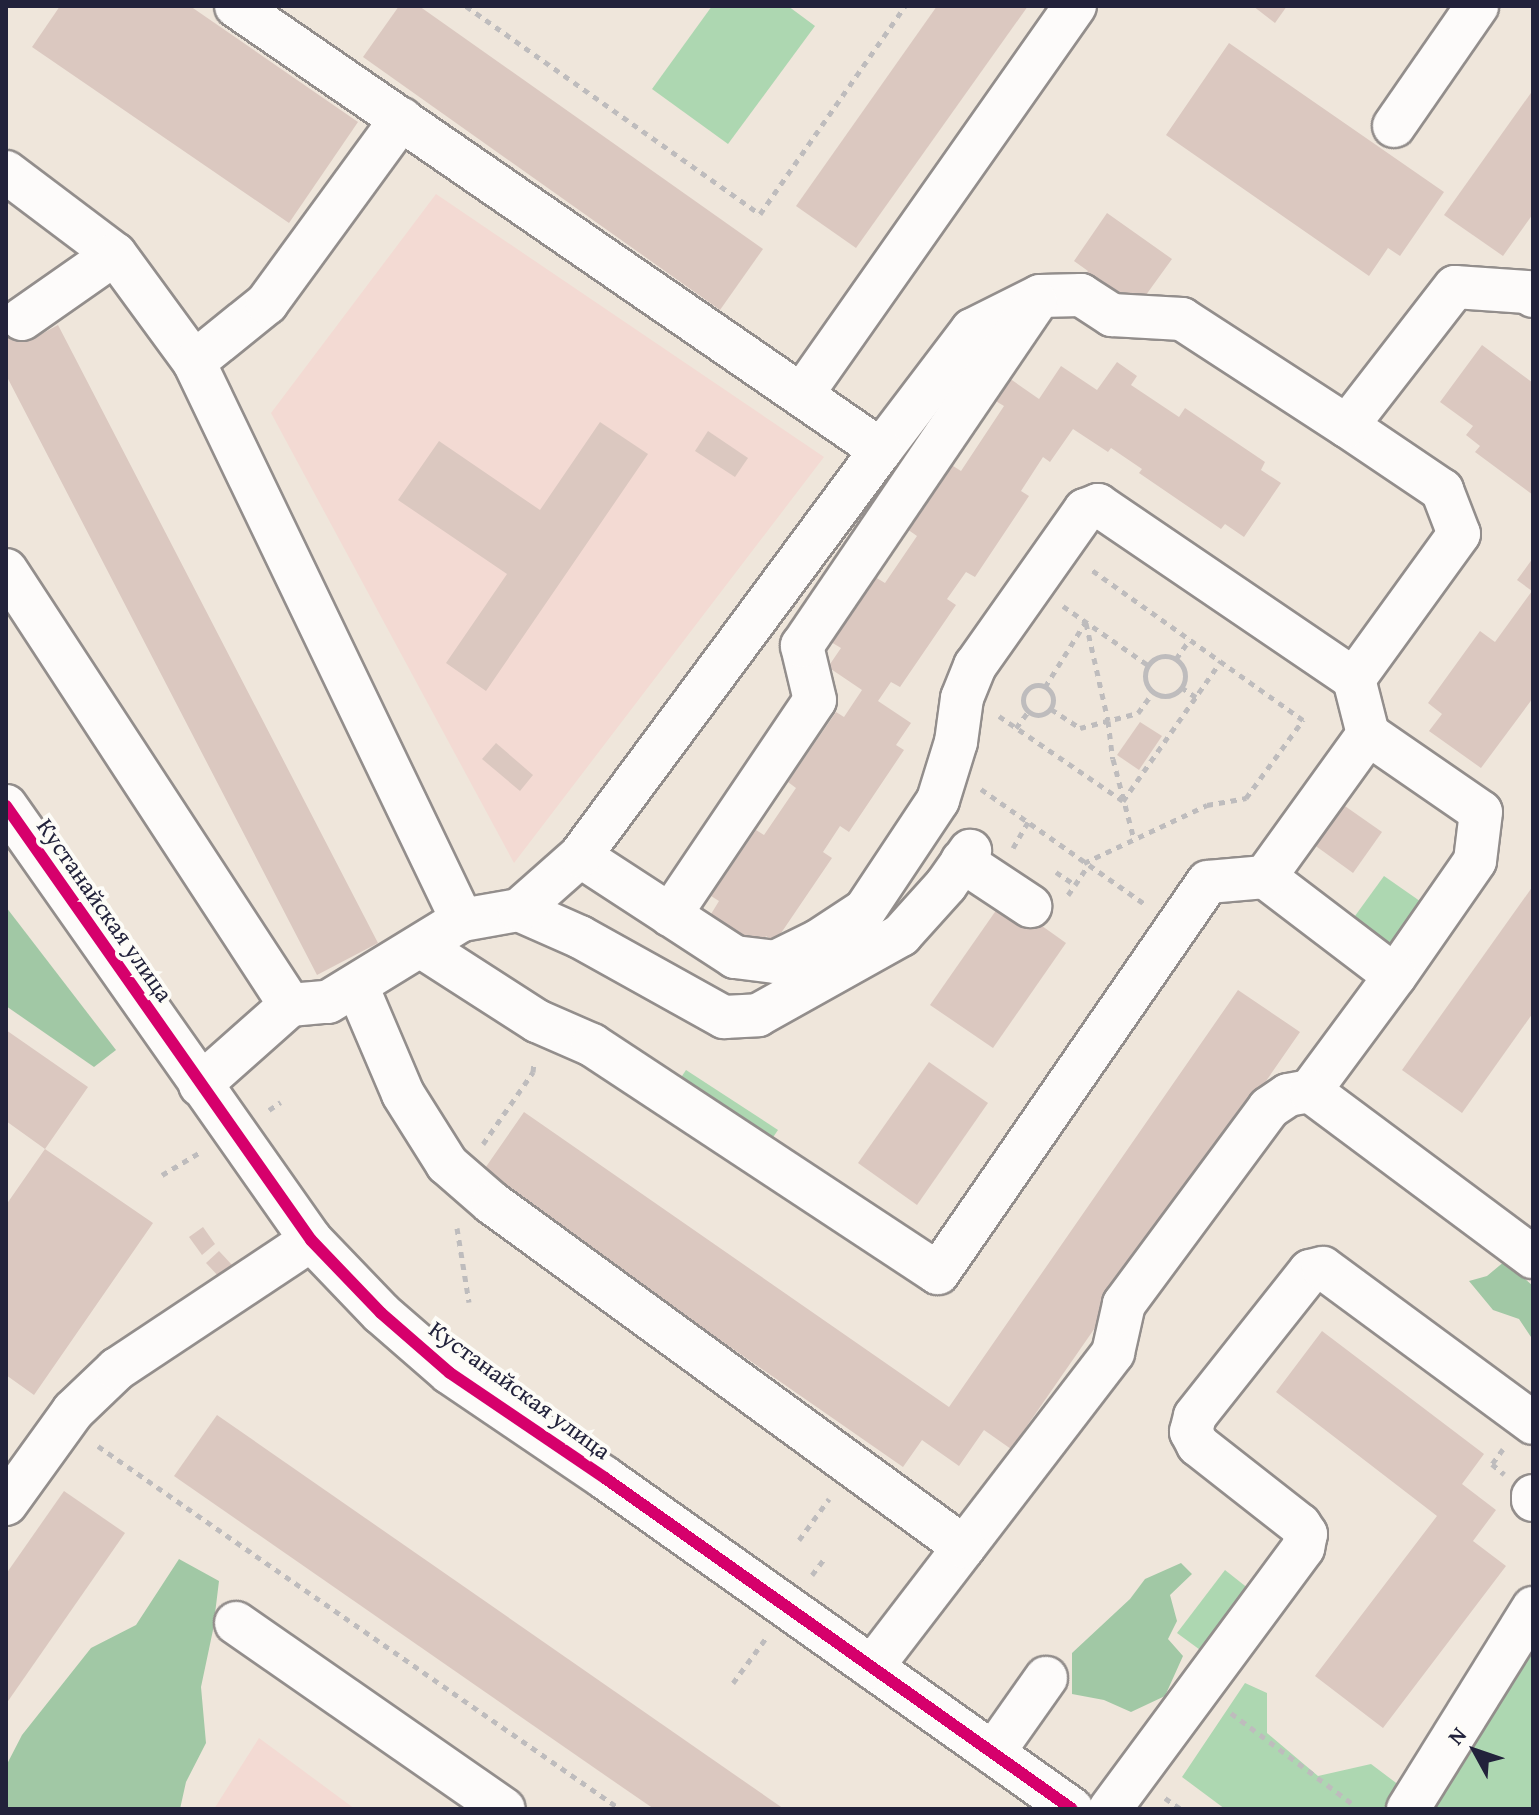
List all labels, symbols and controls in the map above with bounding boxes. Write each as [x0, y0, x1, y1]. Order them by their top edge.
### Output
street label: Кустанайская улица [31, 813, 179, 1007]
street label: Кустанайская улица [424, 1315, 616, 1465]
north arrow [1435, 1711, 1515, 1791]
text: N [1440, 1720, 1474, 1751]

